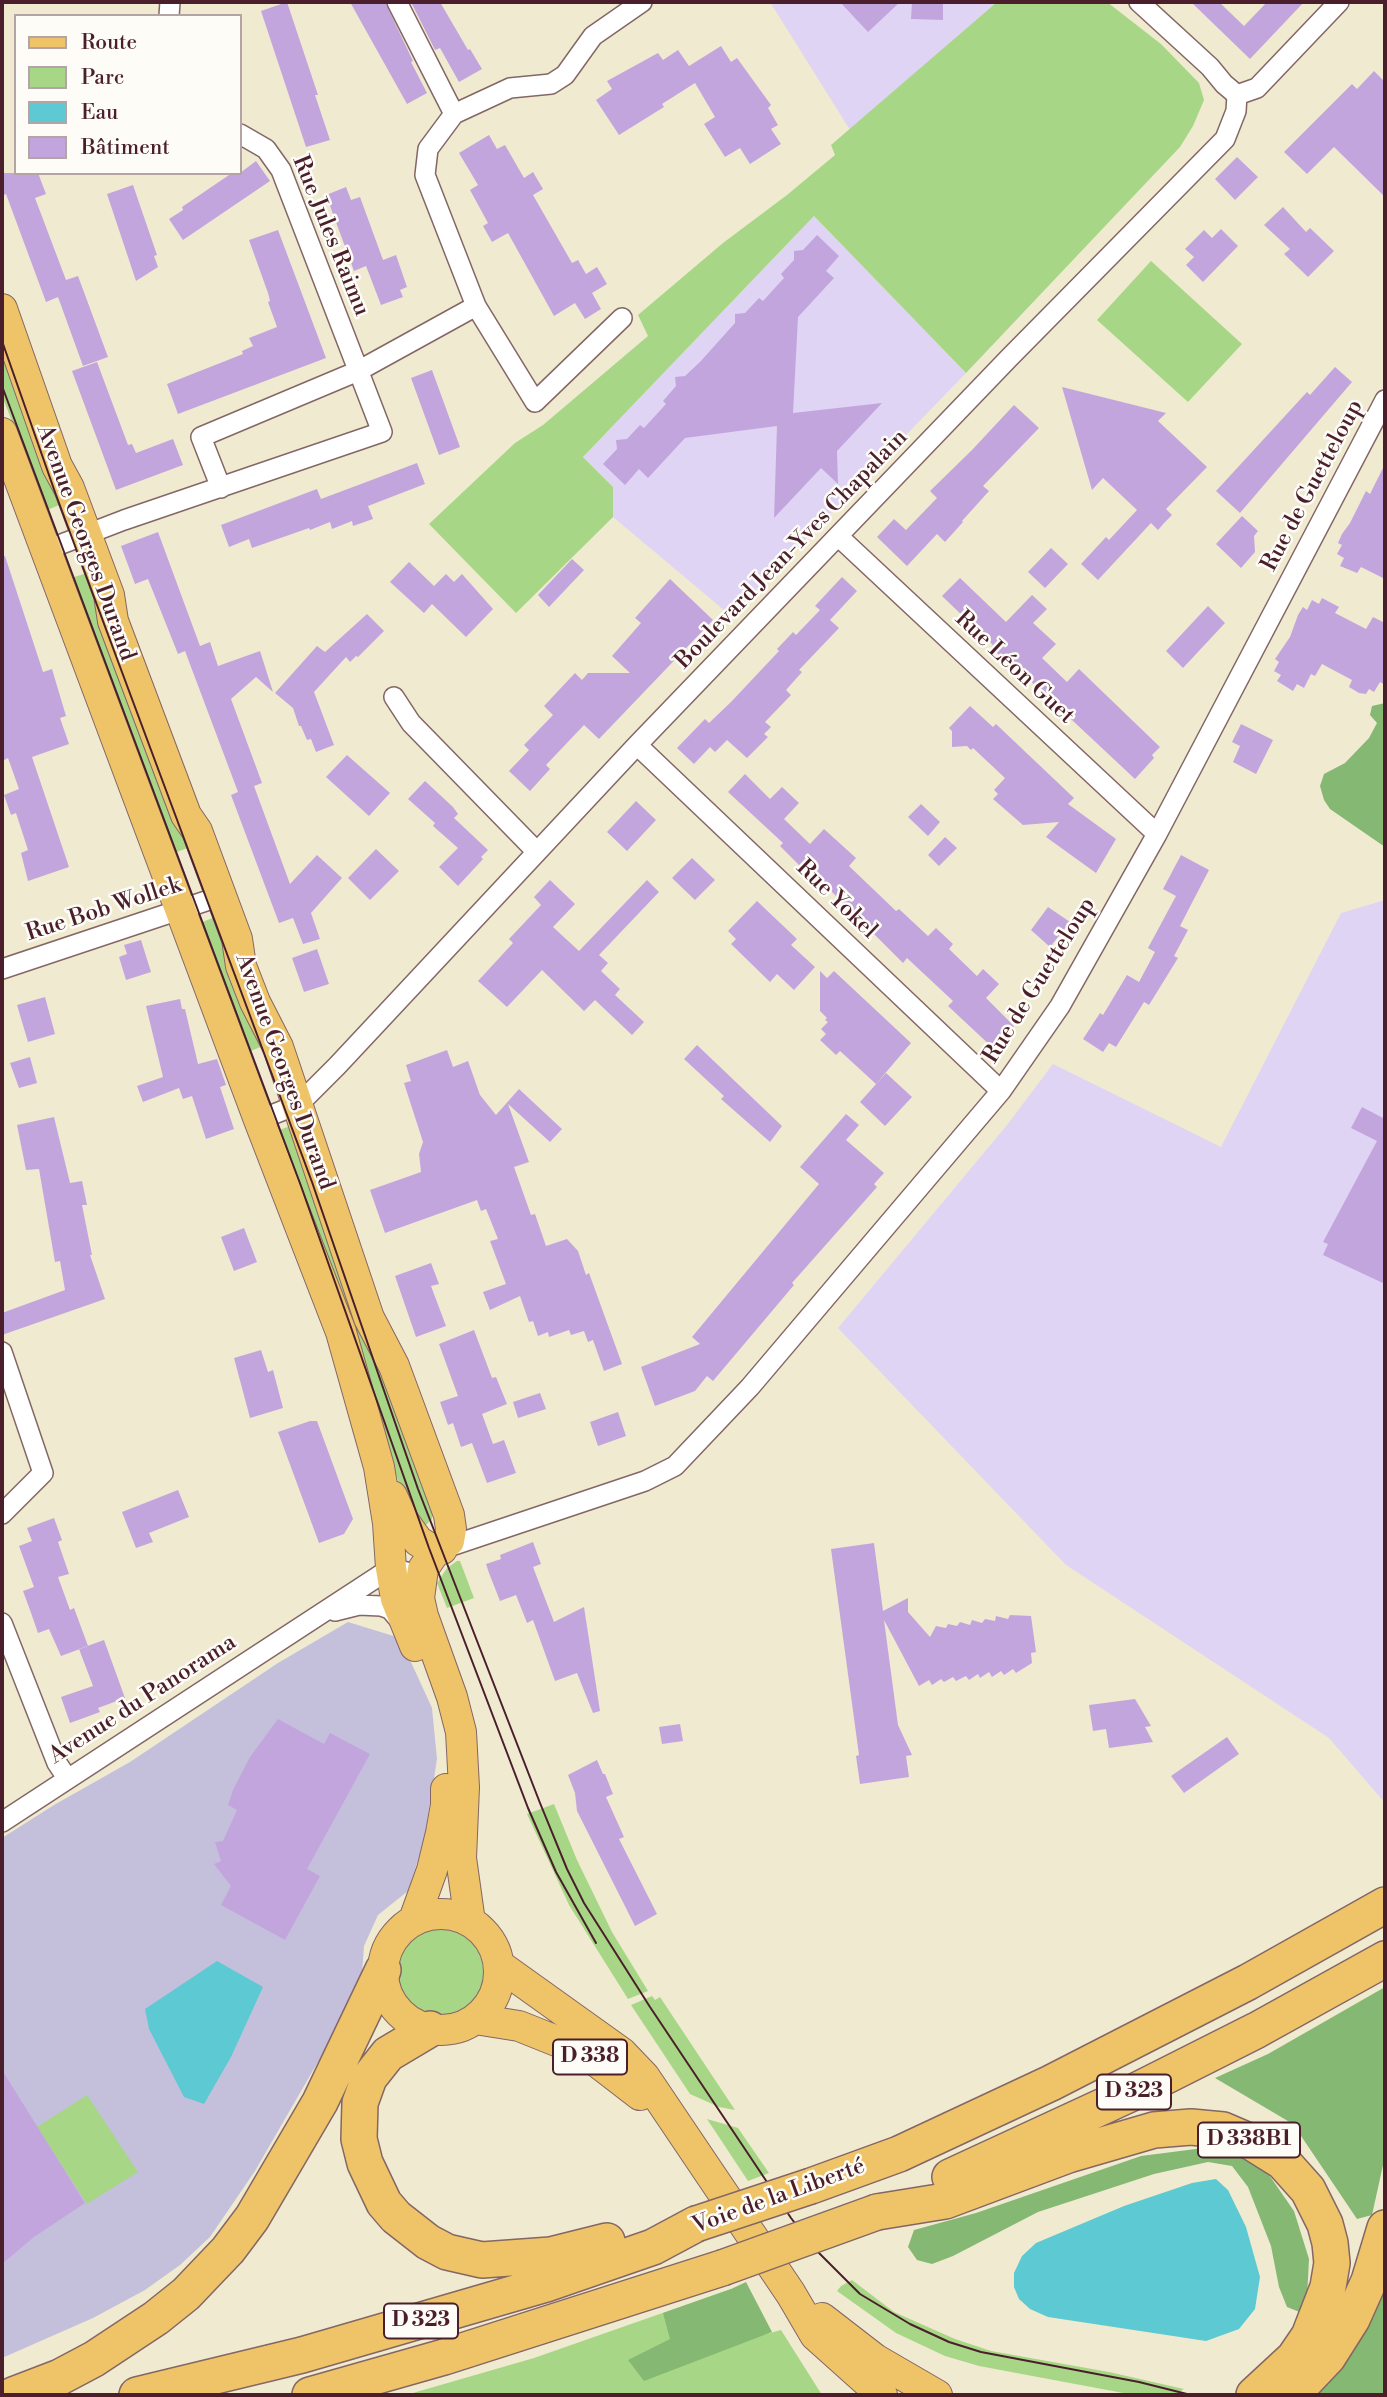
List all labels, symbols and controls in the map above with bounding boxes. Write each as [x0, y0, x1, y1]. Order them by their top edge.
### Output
legend [14, 14, 242, 175]
text: Route [81, 30, 137, 56]
text: Parc [81, 65, 124, 91]
text: Eau [81, 100, 118, 126]
text: Bâtiment [81, 135, 170, 161]
street label: Rue Jules Raimu [285, 152, 375, 320]
street label: Rue de Guetteloup [1256, 396, 1370, 576]
street label: Avenue Georges Durand [29, 421, 141, 665]
street label: Boulevard Jean-Yves Chapalain [670, 424, 914, 676]
street label: Rue Léon Guet [948, 606, 1080, 730]
street label: Rue Yokel [790, 855, 882, 945]
street label: Rue Bob Wollek [23, 872, 185, 948]
street label: Rue de Guetteloup [978, 893, 1102, 1069]
street label: Avenue Georges Durand [228, 950, 340, 1194]
street label: Avenue du Panorama [44, 1629, 242, 1771]
road number: D 338 [553, 2039, 627, 2074]
road number: D 323 [1097, 2074, 1171, 2110]
road number: D 338B1 [1198, 2122, 1300, 2158]
street label: Voie de la Liberté [689, 2153, 869, 2241]
road number: D 323 [384, 2304, 458, 2338]

